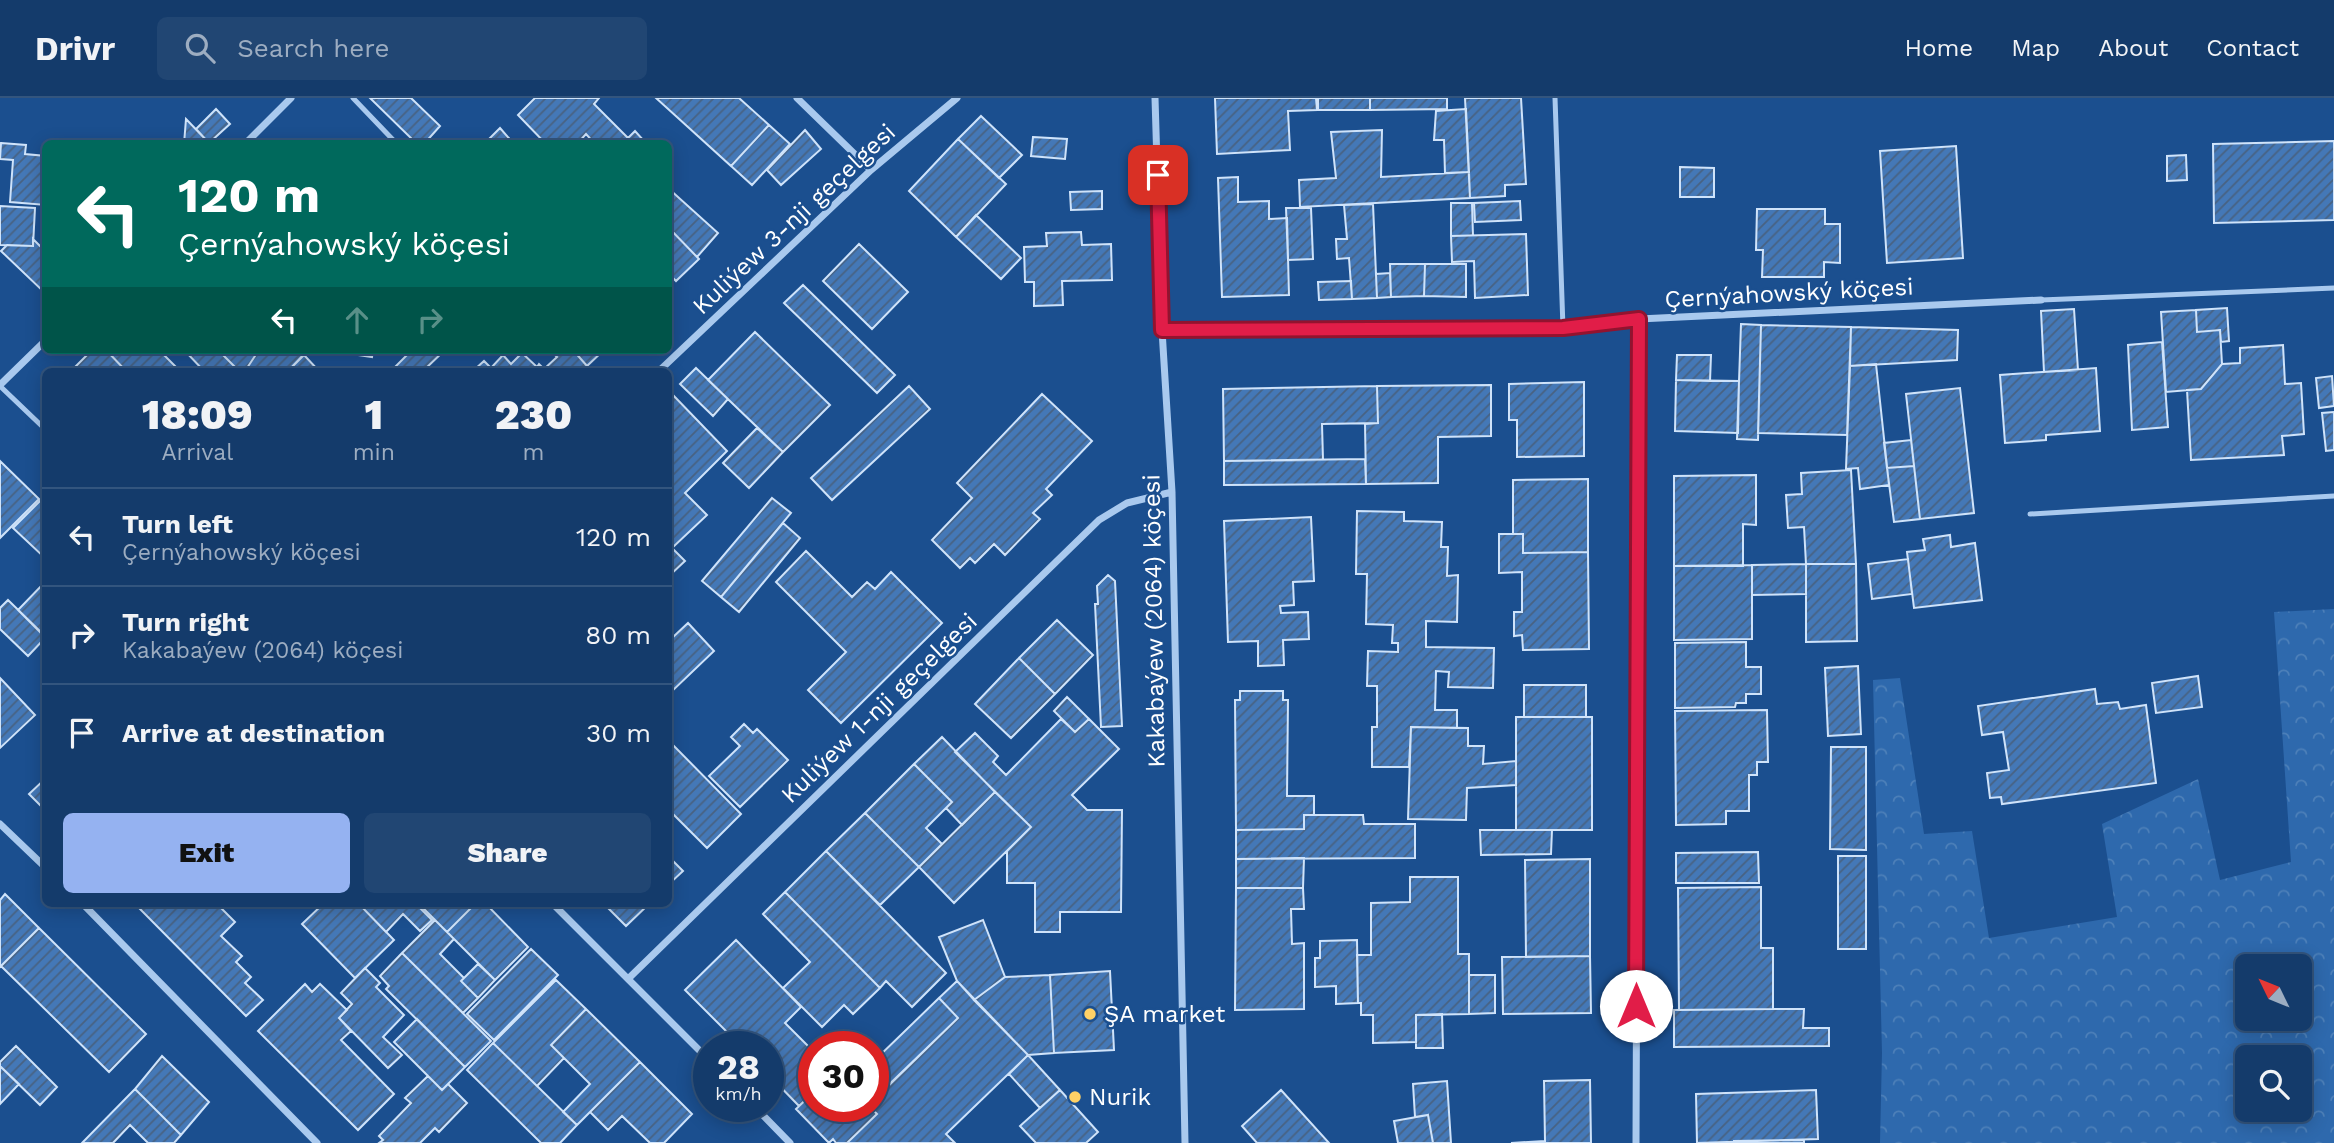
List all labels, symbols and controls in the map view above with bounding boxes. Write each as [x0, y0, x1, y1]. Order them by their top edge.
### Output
search box [157, 17, 647, 80]
text: Drivr [35, 29, 115, 68]
icon: search [181, 29, 219, 67]
text: Search here [237, 33, 390, 63]
text: Home [1905, 34, 1973, 62]
text: Map [2011, 34, 2060, 62]
text: About [2098, 34, 2168, 62]
text: Contact [2206, 34, 2299, 62]
street label: Kuliýew 3-nji geçelgesi [687, 118, 901, 320]
pin [1128, 145, 1188, 205]
icon: arrive [1139, 156, 1177, 194]
text: 120 m [178, 166, 320, 224]
icon: left [63, 168, 154, 259]
text: Çernýahowský köçesi [178, 225, 510, 263]
street label: Çernýahowský köçesi [1664, 273, 1914, 313]
icon: left [265, 301, 303, 339]
icon: ahead [338, 301, 376, 339]
icon: right [411, 301, 449, 339]
text: 18:09 [142, 390, 253, 439]
text: 1 [364, 390, 383, 439]
text: 230 [495, 390, 572, 439]
text: Arrival [161, 439, 233, 466]
text: min [353, 439, 395, 466]
text: m [522, 439, 544, 466]
street label: Kakabaýew (2064) köçesi [1137, 474, 1171, 768]
text: Turn left [122, 509, 233, 539]
icon: left [63, 518, 101, 556]
text: 120 m [576, 522, 651, 552]
text: Çernýahowský köçesi [122, 539, 361, 566]
text: Turn right [122, 607, 249, 637]
street label: Kuliýew 1-nji geçelgesi [775, 607, 983, 809]
icon: right [63, 616, 101, 654]
text: 80 m [585, 620, 651, 650]
text: Kakabaýew (2064) köçesi [122, 637, 403, 664]
icon: arrive [63, 714, 101, 752]
text: Arrive at destination [122, 718, 385, 748]
text: 30 m [586, 718, 651, 748]
button: Exit [63, 813, 350, 893]
button: Share [364, 813, 651, 893]
north arrow [2235, 954, 2312, 1031]
map controls [2235, 954, 2312, 1122]
position arrow [1599, 969, 1673, 1043]
place label: ŞA market [1104, 1000, 1225, 1028]
marker: ŞA market [1082, 1006, 1098, 1022]
speed limit sign: 30 [798, 1031, 889, 1122]
button: search [2235, 1045, 2312, 1122]
text: 28 [717, 1046, 760, 1088]
text: km/h [715, 1083, 762, 1104]
place label: Nurik [1089, 1083, 1151, 1111]
marker: Nurik [1067, 1089, 1083, 1105]

